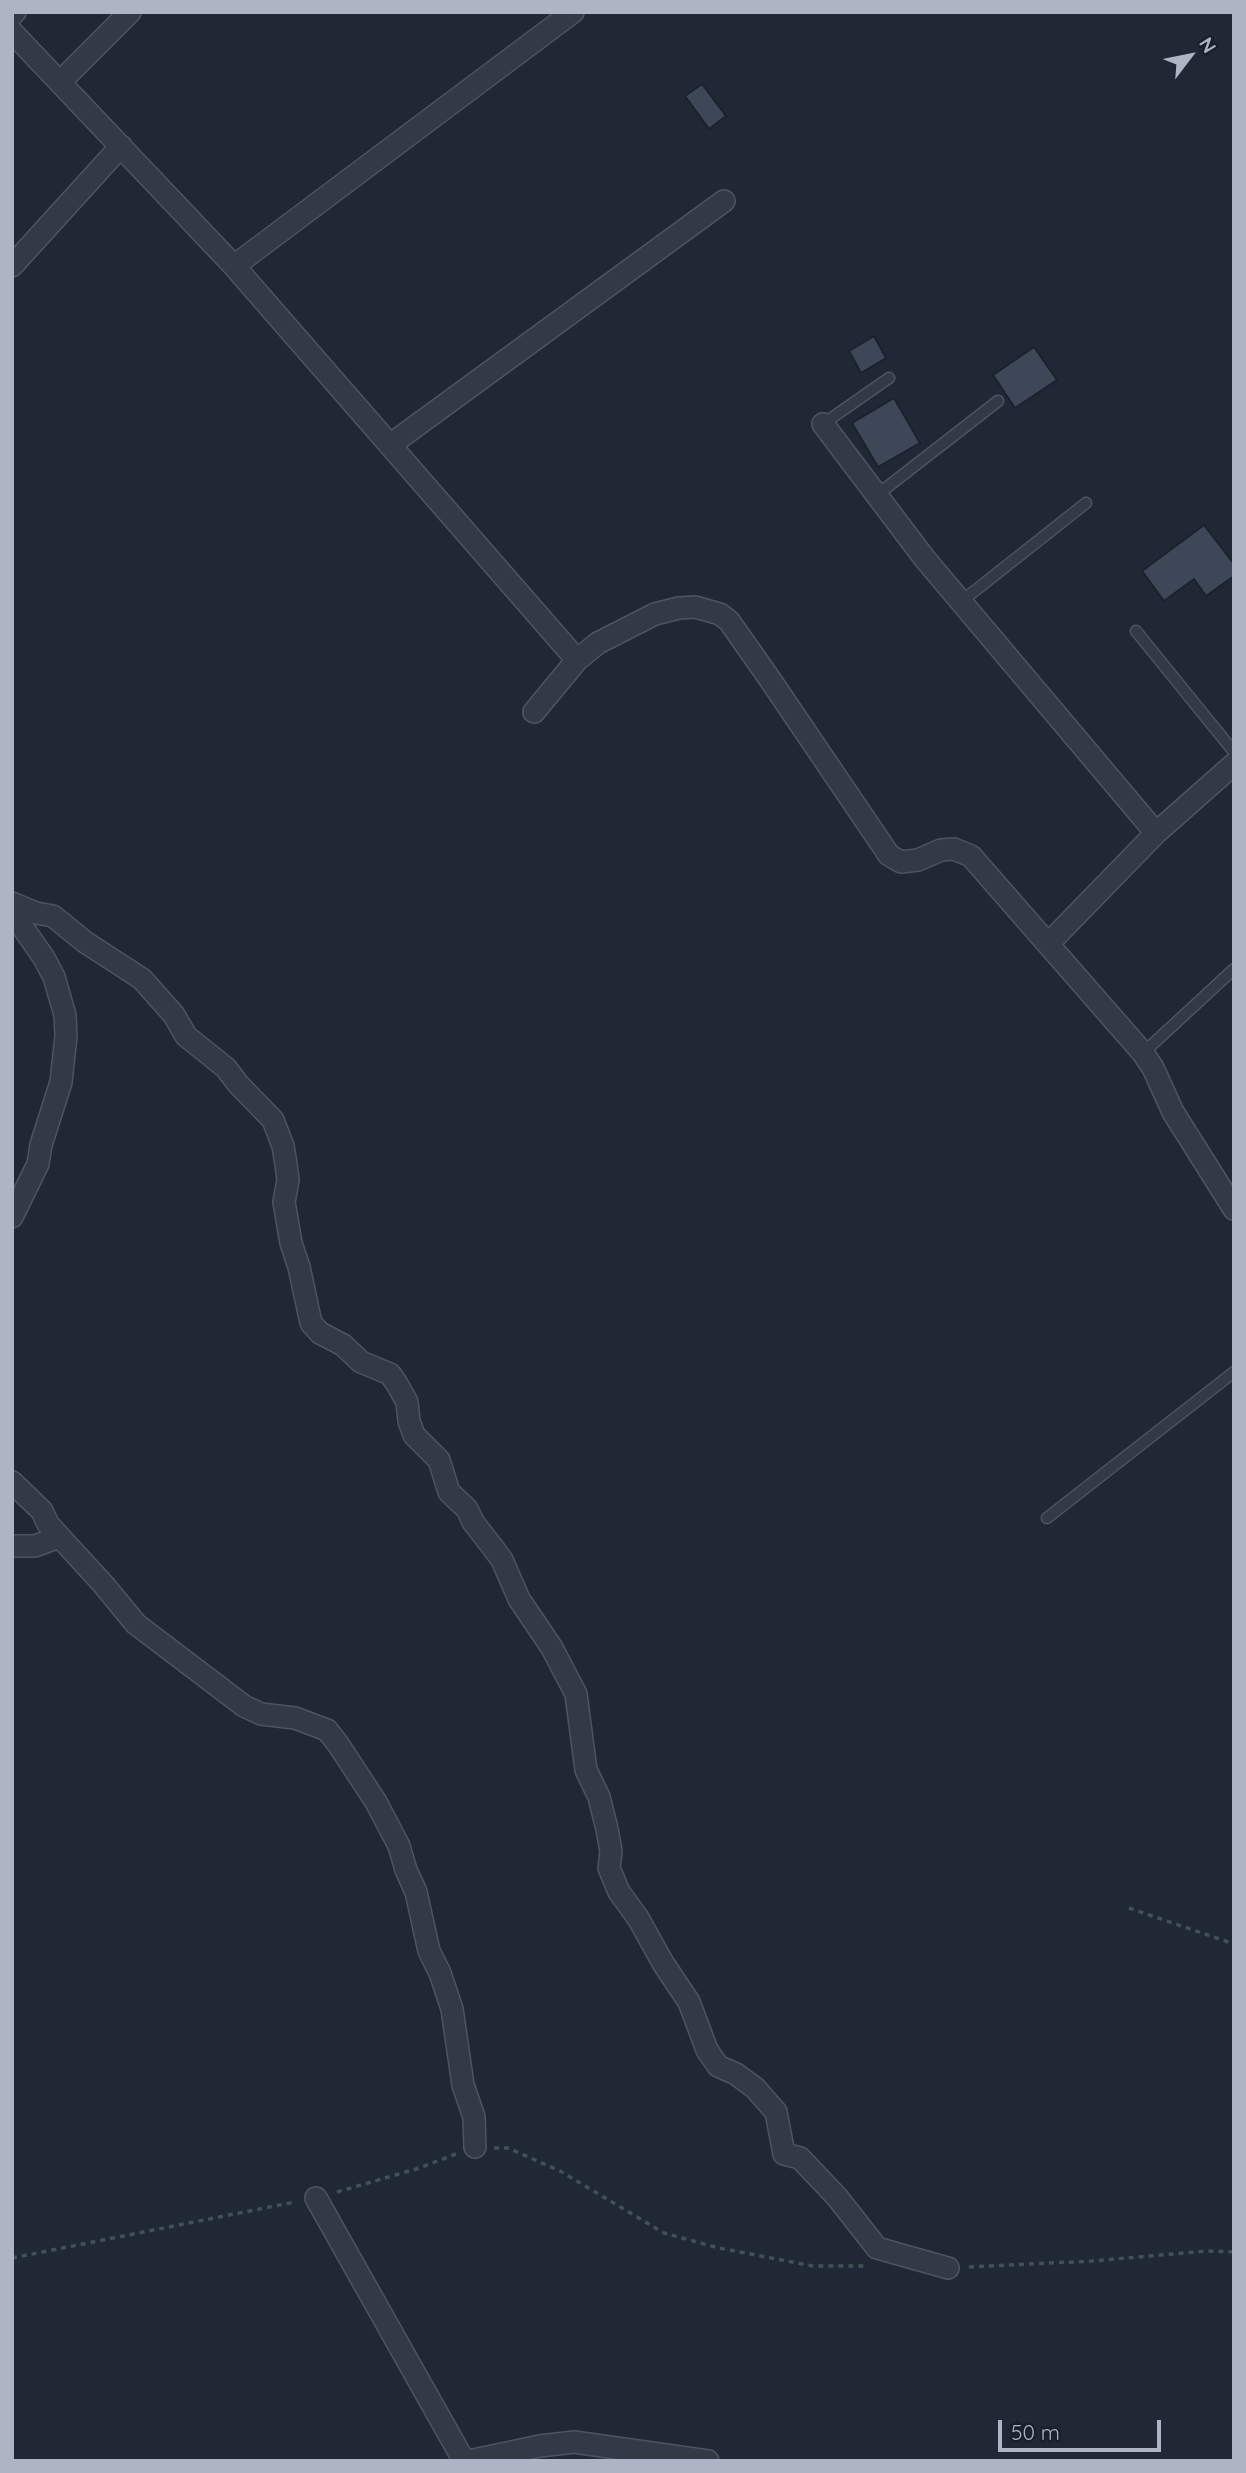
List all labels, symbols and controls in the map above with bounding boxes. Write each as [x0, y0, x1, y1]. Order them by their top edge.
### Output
north arrow [1155, 21, 1225, 91]
text: N [1194, 33, 1222, 57]
scale bar [1001, 2406, 1164, 2450]
text: 50 m [1011, 2419, 1060, 2445]

